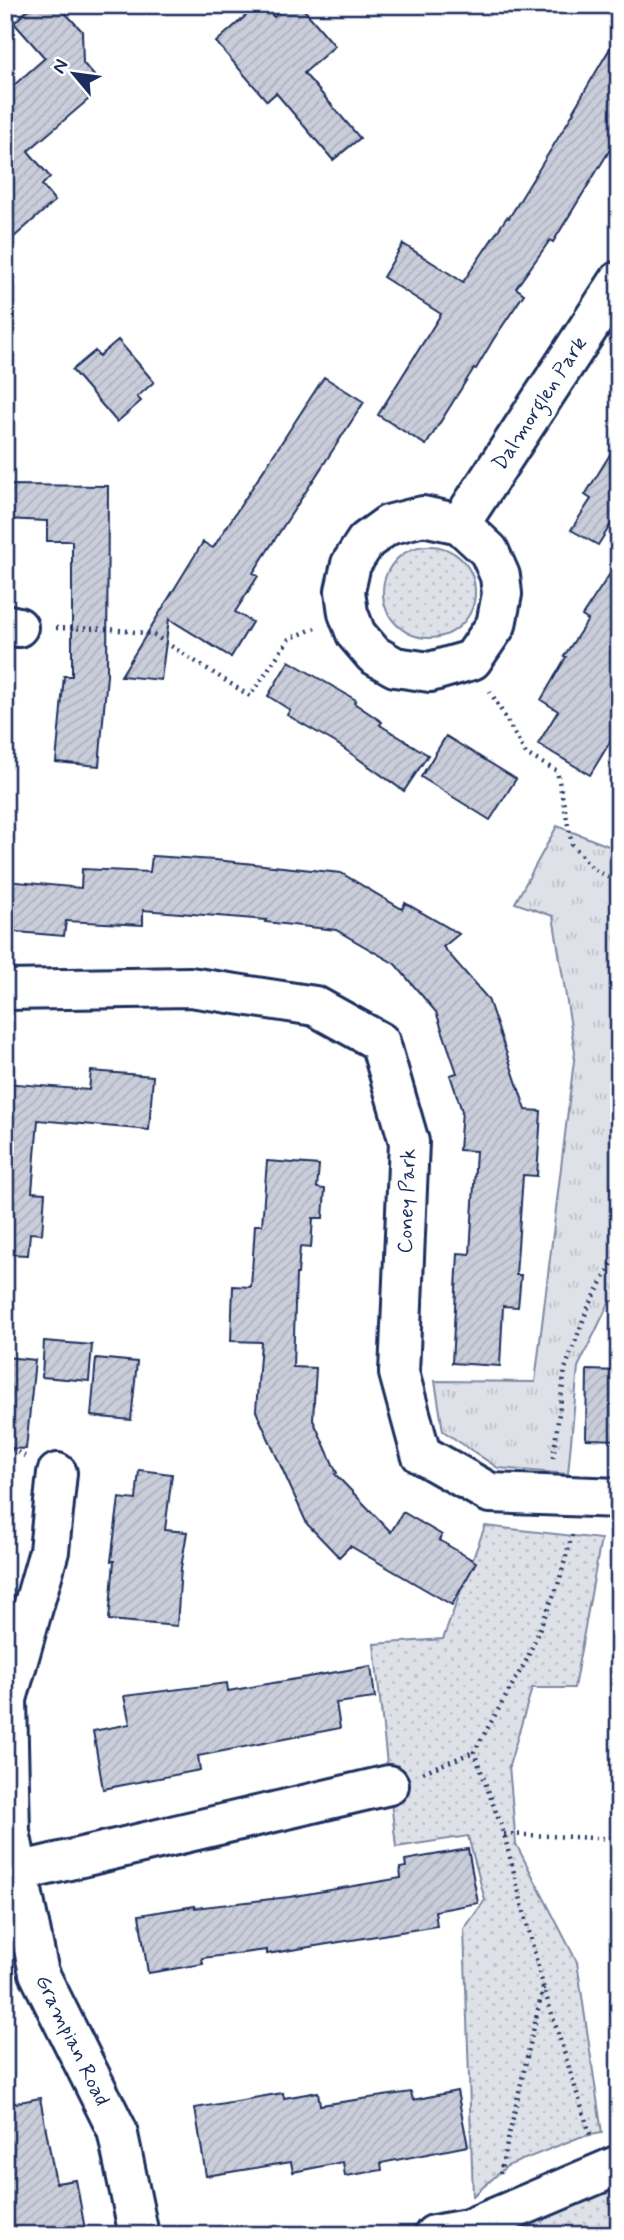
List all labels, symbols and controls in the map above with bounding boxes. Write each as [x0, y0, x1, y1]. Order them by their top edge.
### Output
north arrow [38, 38, 108, 108]
text: N [46, 55, 74, 78]
street label: Dalmorglen Park [486, 331, 596, 477]
street label: Coney Park [391, 1148, 423, 1254]
street label: Grampian Road [28, 1970, 116, 2111]

